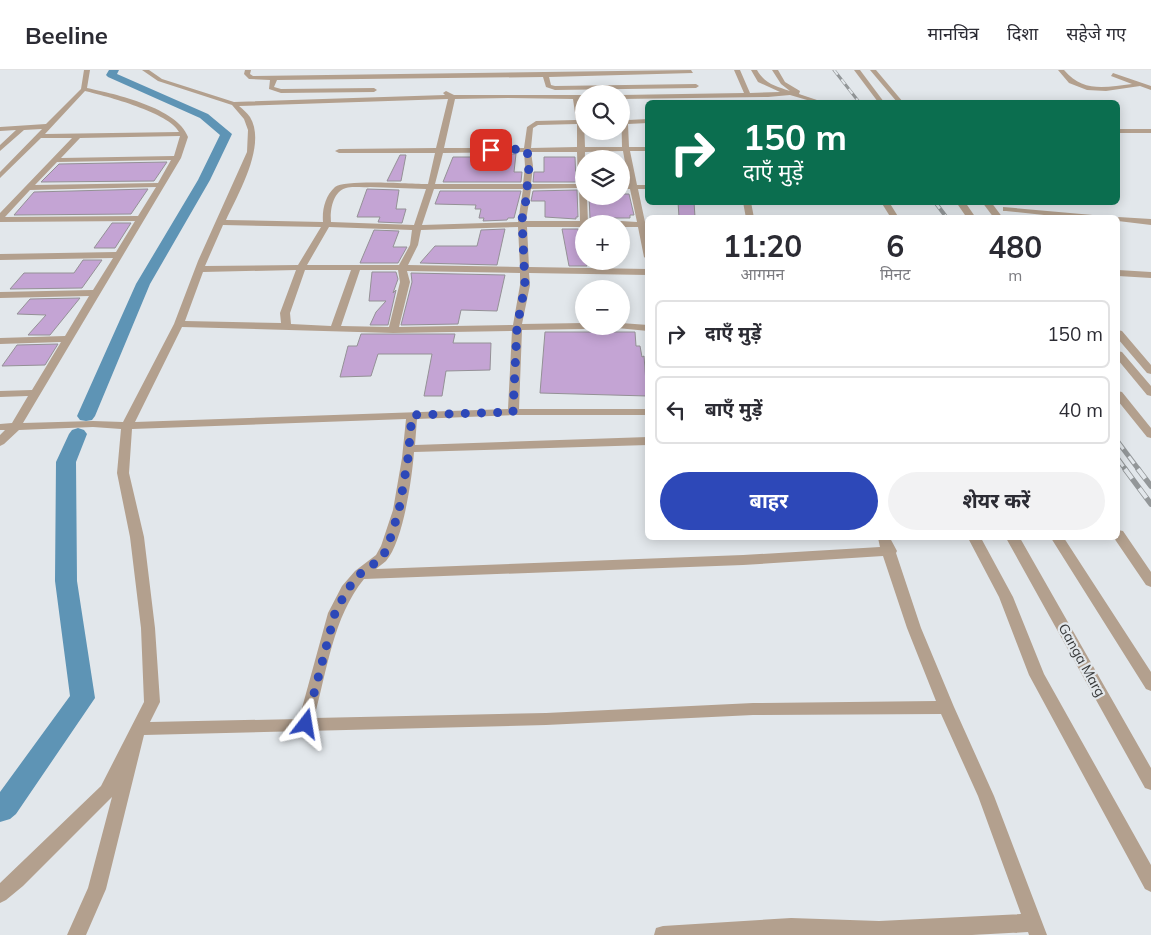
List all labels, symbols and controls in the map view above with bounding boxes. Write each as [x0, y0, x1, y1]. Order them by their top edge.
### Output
text: Beeline [25, 20, 108, 50]
text: मानचित्र [928, 22, 979, 45]
text: दिशा [1007, 22, 1038, 45]
text: सहेजे गए [1066, 22, 1126, 45]
map controls [575, 85, 630, 335]
button: search [575, 85, 630, 140]
text: 150 m [743, 115, 847, 159]
icon: right [660, 120, 725, 185]
pin [470, 129, 512, 171]
icon: arrive [477, 136, 505, 164]
button: layers [575, 150, 630, 205]
text: दाएँ मुड़ें [743, 158, 803, 186]
button: + [575, 215, 630, 270]
text: 11:20 [723, 227, 802, 265]
text: 6 [886, 227, 904, 265]
text: 480 [988, 228, 1042, 266]
text: आगमन [741, 264, 784, 284]
text: मिनट [880, 264, 911, 284]
text: m [1008, 265, 1022, 285]
button: − [575, 280, 630, 335]
icon: right [662, 320, 690, 348]
text: दाएँ मुड़ें [705, 321, 761, 345]
text: 150 m [1047, 322, 1103, 346]
icon: left [662, 396, 690, 424]
text: बाएँ मुड़ें [705, 397, 762, 421]
text: 40 m [1059, 398, 1103, 422]
button: बाहर [660, 472, 878, 530]
button: शेयर करें [888, 472, 1105, 530]
street label: Ganga Marg [1054, 620, 1110, 700]
position arrow [279, 697, 331, 749]

